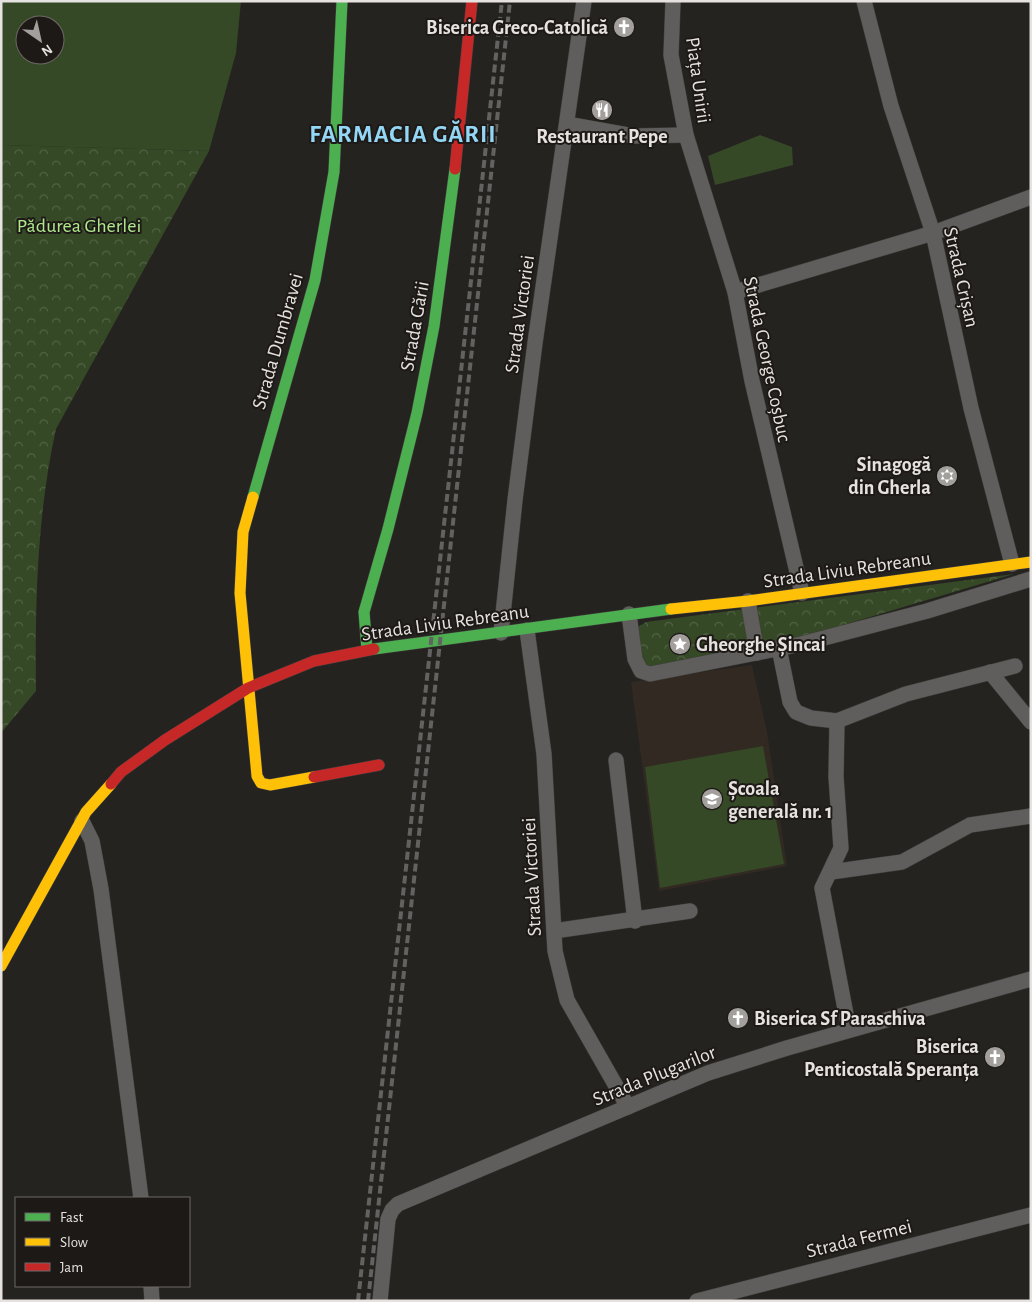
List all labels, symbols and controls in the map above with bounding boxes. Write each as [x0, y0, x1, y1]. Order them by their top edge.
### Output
north arrow [15, 15, 65, 65]
church icon: Biserica Greco-Catolică [612, 15, 636, 39]
place label: Biserica Greco-Catolică [426, 18, 608, 38]
street label: Piața Unirii [681, 36, 714, 125]
text: N [39, 41, 55, 58]
restaurant icon: Restaurant Pepe [590, 98, 614, 122]
district label: FARMACIA GĂRII [309, 120, 497, 147]
place label: Restaurant Pepe [536, 127, 668, 147]
park label: Pădurea Gherlei [17, 216, 141, 236]
street label: Strada Crișan [939, 225, 982, 330]
street label: Strada Victoriei [502, 254, 538, 375]
street label: Strada Dumbravei [249, 271, 307, 412]
street label: Strada George Coșbuc [739, 275, 794, 444]
street label: Strada Gării [397, 280, 433, 373]
place label: Sinagogă din Gherla [848, 455, 931, 498]
synagogue icon: Sinagogă din Gherla [935, 464, 959, 488]
street label: Strada Liviu Rebreanu [762, 548, 932, 592]
street label: Strada Liviu Rebreanu [360, 601, 530, 645]
place icon: Gheorghe Șincai [668, 632, 692, 656]
place label: Gheorghe Șincai [696, 635, 826, 657]
place label: Școala generală nr. 1 [728, 779, 832, 822]
school or university icon: Școala generală nr. 1 [700, 787, 724, 811]
street label: Strada Victoriei [519, 817, 545, 937]
church icon: Biserica Sf Paraschiva [726, 1006, 750, 1030]
place label: Biserica Sf Paraschiva [754, 1009, 926, 1029]
place label: Biserica Penticostală Speranța [804, 1037, 979, 1082]
street label: Strada Plugarilor [590, 1042, 719, 1110]
church icon: Biserica Penticostală Speranța [983, 1045, 1007, 1069]
legend [15, 1197, 190, 1287]
text: Fast [60, 1210, 84, 1225]
street label: Strada Fermei [804, 1216, 914, 1262]
text: Slow [60, 1235, 88, 1250]
text: Jam [60, 1260, 83, 1275]

